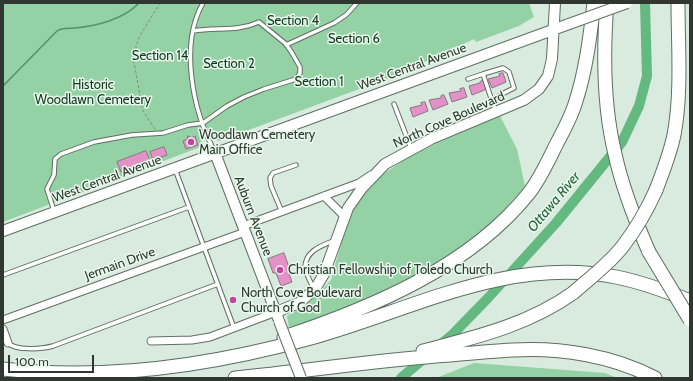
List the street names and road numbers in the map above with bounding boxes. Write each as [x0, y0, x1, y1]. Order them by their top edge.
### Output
street label: West Central Avenue [355, 40, 469, 94]
street label: North Cove Boulevard [391, 88, 507, 152]
street label: West Central Avenue [50, 152, 164, 206]
street label: Auburn Avenue [231, 174, 275, 258]
street label: Jermain Drive [83, 244, 157, 284]

